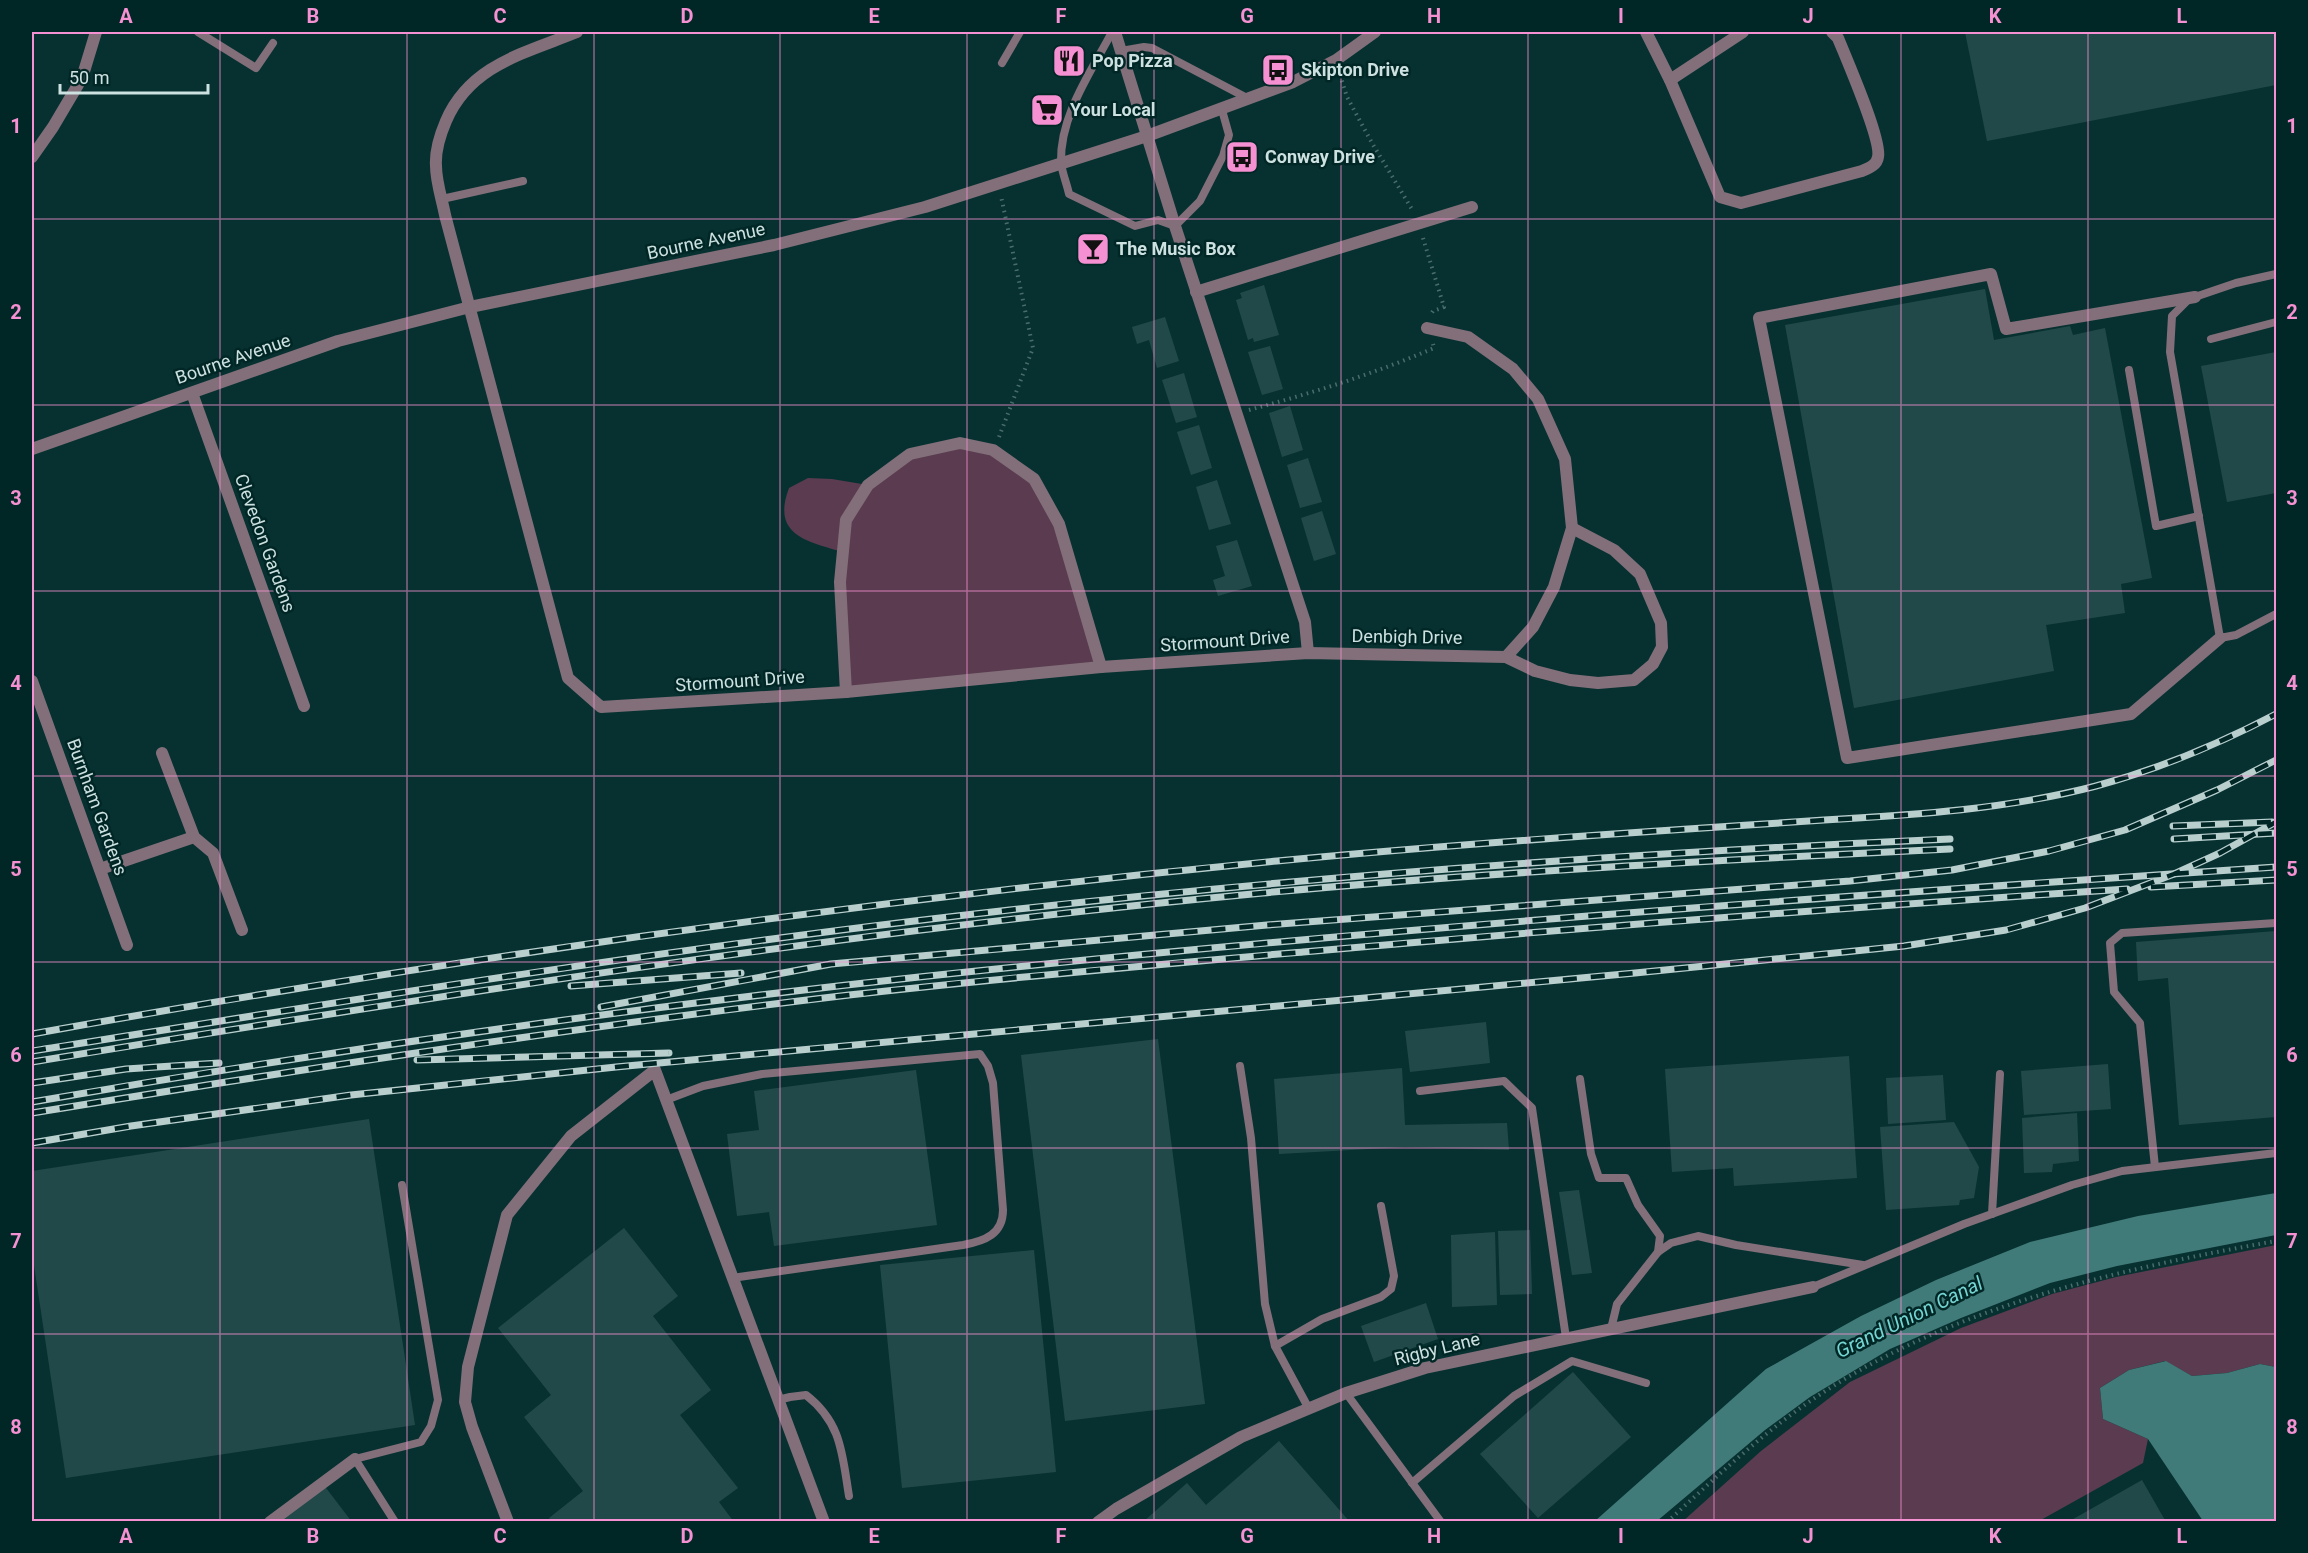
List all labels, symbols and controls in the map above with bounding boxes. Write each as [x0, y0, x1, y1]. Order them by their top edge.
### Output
text: A [119, 4, 133, 28]
text: B [307, 4, 319, 28]
text: C [493, 4, 507, 28]
text: D [681, 4, 694, 28]
text: E [868, 4, 880, 28]
text: F [1056, 4, 1067, 28]
text: G [1240, 4, 1254, 28]
text: H [1427, 4, 1441, 28]
text: I [1618, 4, 1624, 28]
text: J [1802, 4, 1814, 28]
text: K [1989, 4, 2002, 28]
text: L [2177, 4, 2188, 28]
restaurant icon: Pop Pizza [1051, 43, 1087, 79]
place label: Pop Pizza [1092, 50, 1173, 71]
bus stop icon: Skipton Drive [1260, 52, 1296, 88]
scale bar [60, 57, 208, 95]
place label: Skipton Drive [1301, 59, 1409, 80]
text: 50 m [69, 67, 109, 88]
supermarket icon: Your Local [1029, 92, 1065, 128]
place label: Your Local [1070, 99, 1156, 120]
text: 1 [10, 114, 22, 138]
text: 1 [2286, 114, 2298, 138]
bus stop icon: Conway Drive [1224, 139, 1260, 175]
place label: Conway Drive [1265, 146, 1375, 167]
street label: Bourne Avenue [645, 218, 767, 263]
bar icon: The Music Box [1075, 231, 1111, 267]
place label: The Music Box [1116, 238, 1237, 259]
text: 2 [10, 300, 22, 324]
text: 2 [2286, 300, 2298, 324]
street label: Bourne Avenue [173, 329, 293, 388]
street label: Clevedon Gardens [231, 471, 300, 615]
text: 3 [10, 486, 22, 510]
text: 3 [2286, 486, 2298, 510]
street label: Denbigh Drive [1351, 625, 1463, 648]
street label: Stormount Drive [1160, 626, 1290, 655]
street label: Stormount Drive [675, 666, 805, 695]
text: 4 [10, 671, 22, 695]
text: 4 [2286, 671, 2298, 695]
street label: Burnham Gardens [63, 736, 132, 878]
text: 5 [10, 857, 22, 881]
text: 5 [2286, 857, 2298, 881]
text: 6 [10, 1043, 22, 1067]
text: 6 [2286, 1043, 2298, 1067]
text: 7 [10, 1229, 22, 1253]
text: 7 [2286, 1229, 2298, 1253]
water label: Grand Union Canal [1832, 1271, 1987, 1363]
street label: Rigby Lane [1392, 1328, 1482, 1369]
text: 8 [10, 1415, 22, 1439]
text: 8 [2286, 1415, 2298, 1439]
text: A [119, 1524, 133, 1548]
text: B [307, 1524, 319, 1548]
text: C [493, 1524, 507, 1548]
text: D [681, 1524, 694, 1548]
text: E [868, 1524, 880, 1548]
text: F [1056, 1524, 1067, 1548]
text: G [1240, 1524, 1254, 1548]
text: H [1427, 1524, 1441, 1548]
text: I [1618, 1524, 1624, 1548]
text: J [1802, 1524, 1814, 1548]
text: K [1989, 1524, 2002, 1548]
text: L [2177, 1524, 2188, 1548]

